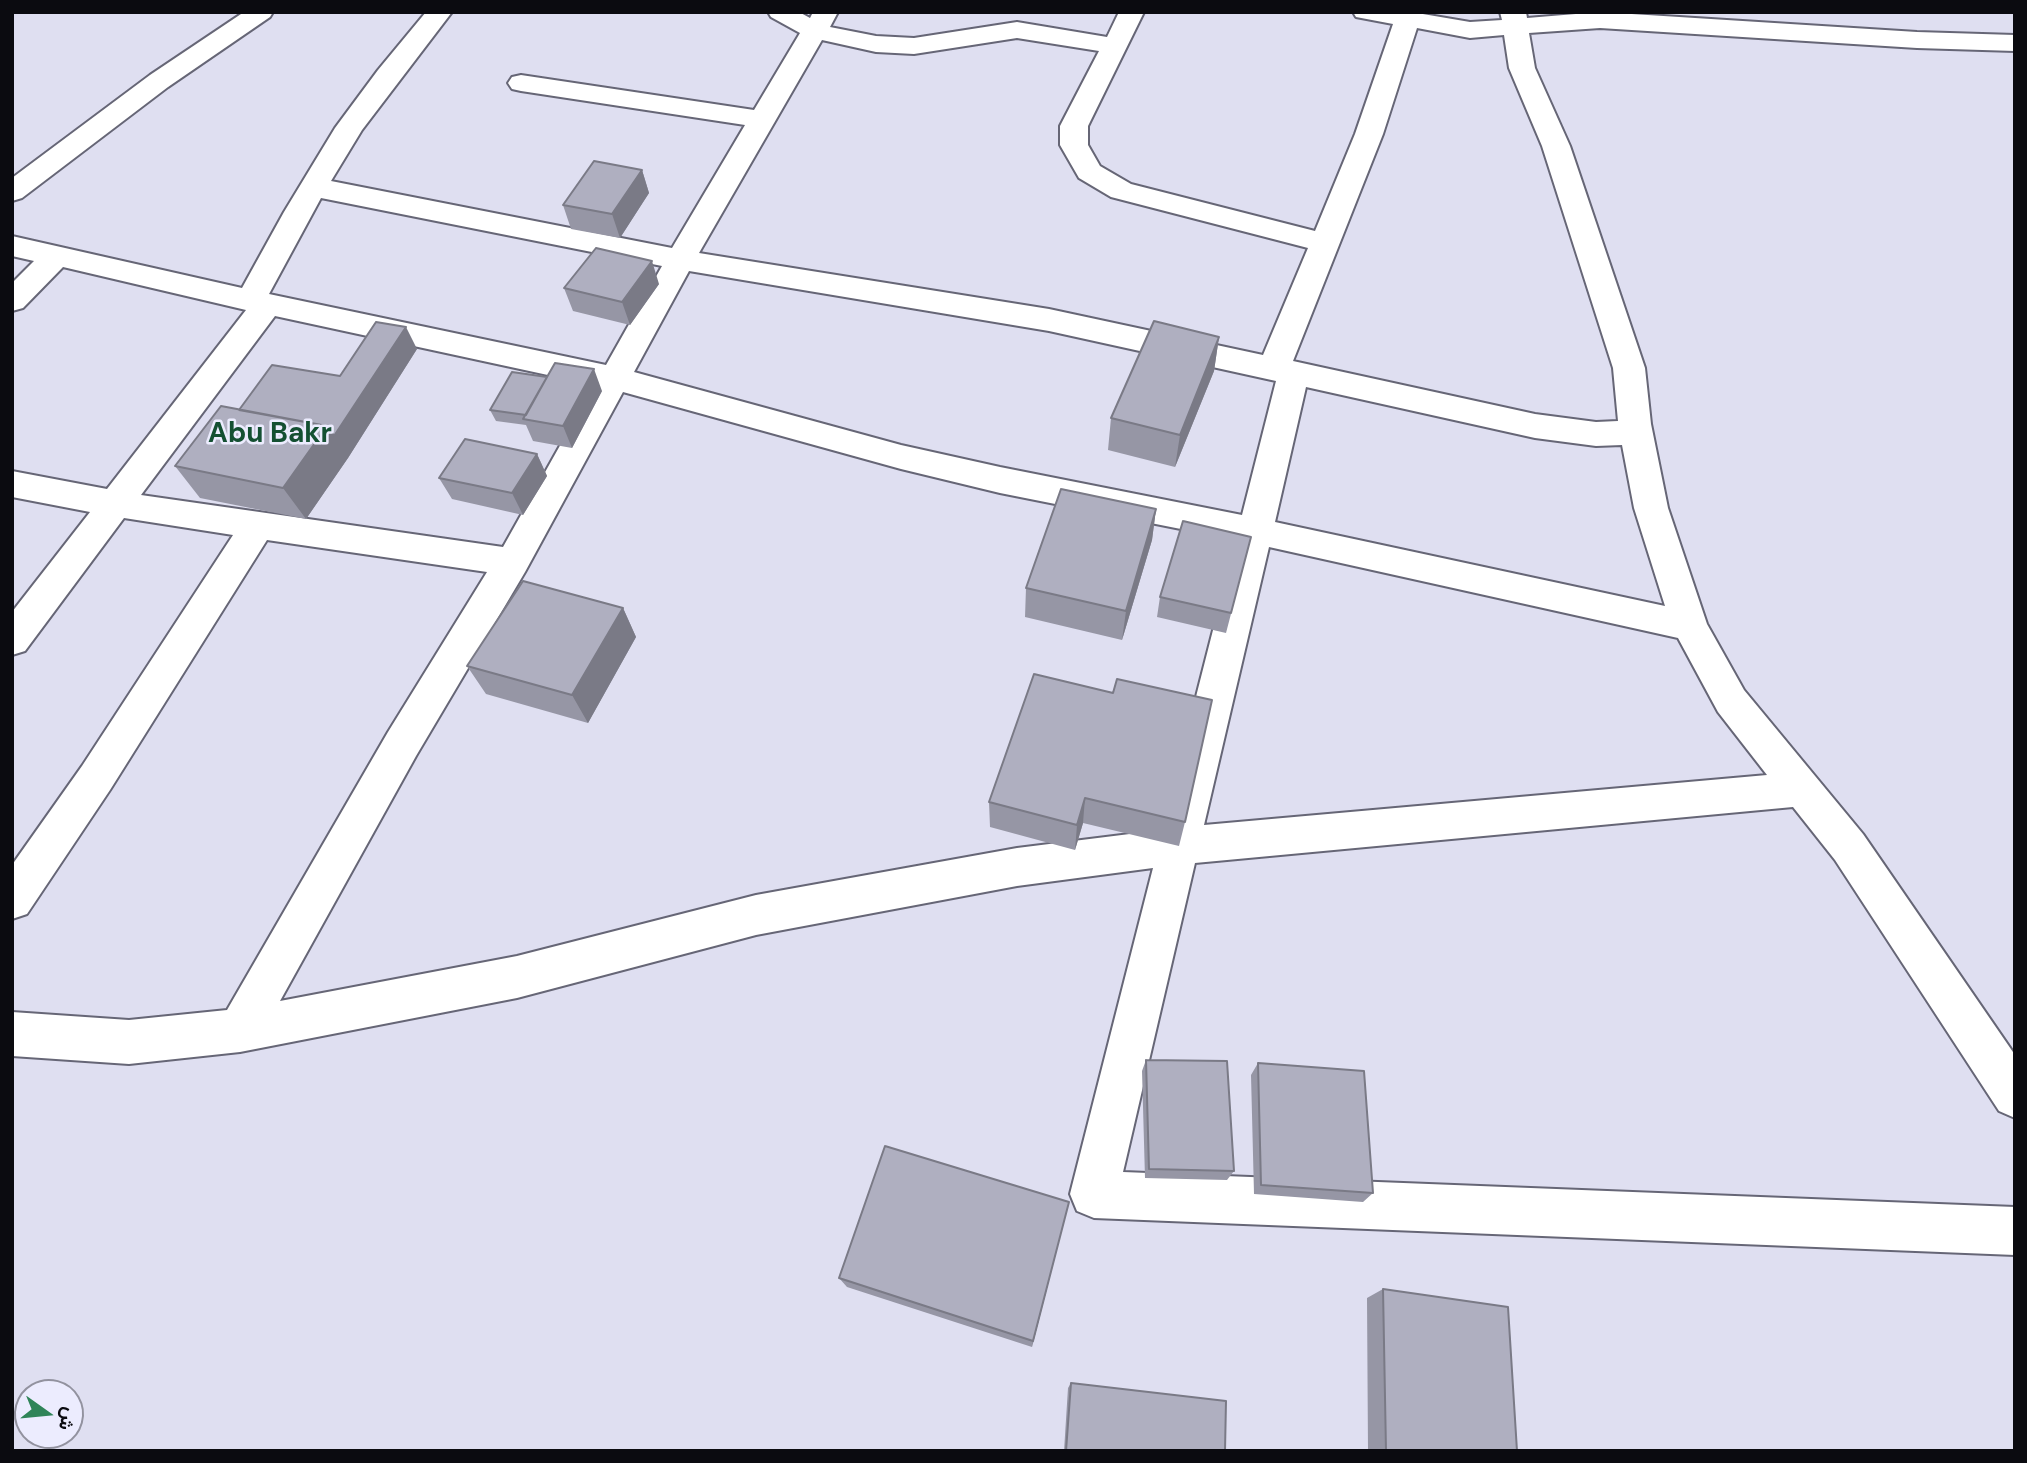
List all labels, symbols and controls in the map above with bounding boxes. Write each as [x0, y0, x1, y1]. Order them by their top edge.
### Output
district label: Abu Bakr [208, 418, 332, 452]
north arrow [14, 1379, 84, 1449]
text: ش [53, 1405, 83, 1433]

